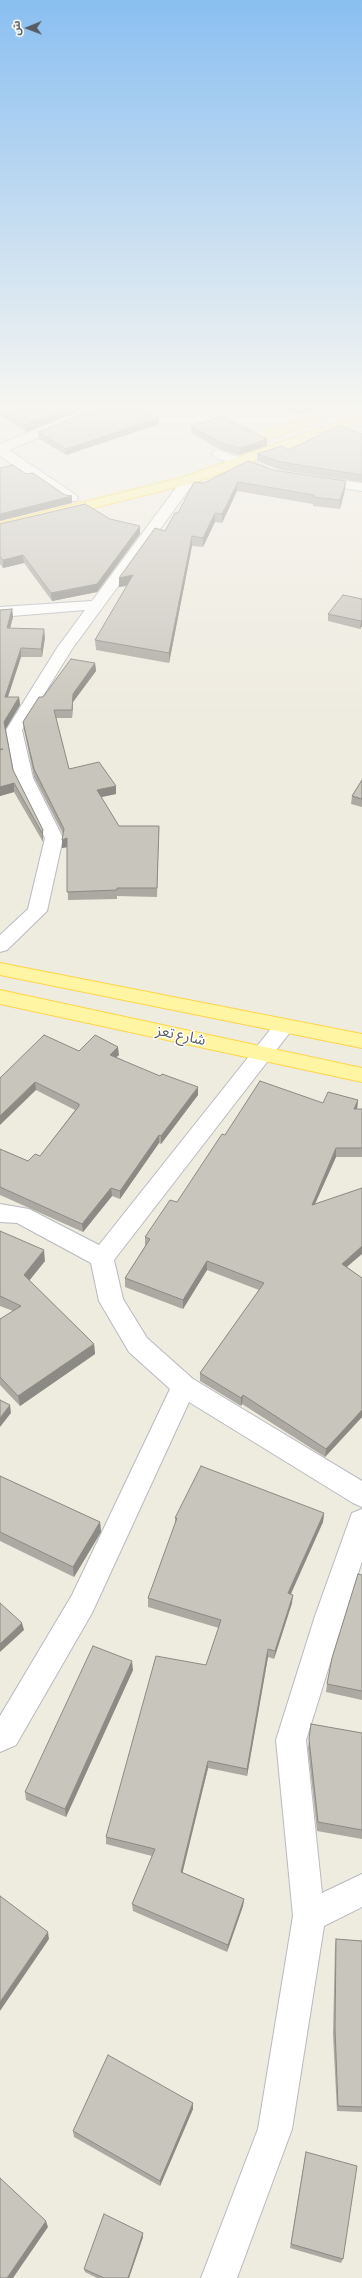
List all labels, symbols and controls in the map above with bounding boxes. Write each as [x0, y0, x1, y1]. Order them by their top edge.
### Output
north arrow [8, 8, 48, 48]
text: ش [9, 21, 22, 36]
street label: شارع تعز [155, 1021, 207, 1049]

